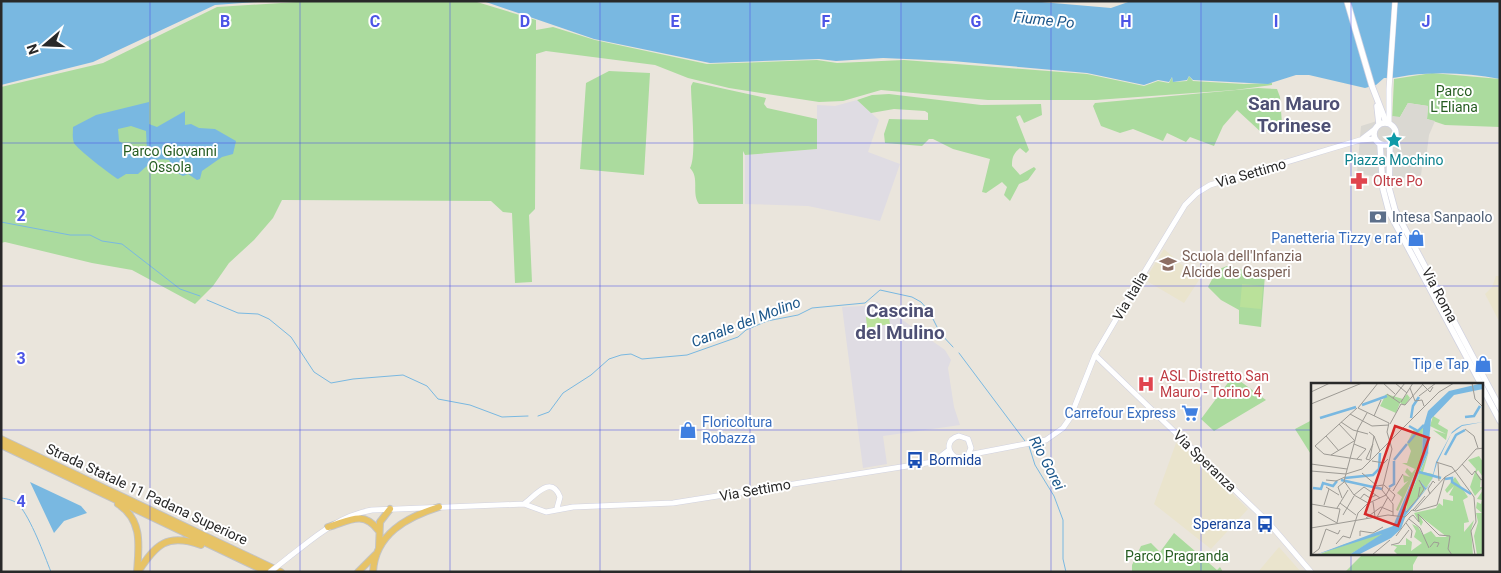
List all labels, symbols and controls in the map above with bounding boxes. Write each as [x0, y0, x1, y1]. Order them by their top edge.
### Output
water label: Fiume Po [1013, 8, 1075, 32]
text: B [220, 12, 230, 31]
text: C [370, 12, 380, 31]
text: D [520, 12, 530, 31]
text: E [671, 12, 680, 31]
text: F [822, 12, 831, 31]
text: G [971, 12, 982, 31]
text: H [1120, 12, 1132, 31]
text: I [1274, 12, 1278, 31]
text: J [1422, 12, 1430, 31]
north arrow [20, 20, 70, 70]
text: N [24, 42, 42, 57]
park label: Parco L'Eliana [1430, 83, 1478, 115]
district label: San Mauro Torinese [1248, 92, 1340, 137]
place icon: Piazza Mochino [1384, 130, 1404, 150]
park label: Parco Giovanni Ossola [123, 143, 217, 175]
place label: Piazza Mochino [1344, 152, 1444, 168]
street label: Via Settimo [1214, 155, 1288, 191]
pharmacy icon: Oltre Po [1349, 171, 1369, 191]
place label: Oltre Po [1373, 173, 1423, 189]
text: 2 [16, 206, 26, 225]
bank icon: Intesa Sanpaolo [1368, 207, 1388, 227]
place label: Intesa Sanpaolo [1392, 209, 1492, 225]
shop icon: Panetteria Tizzy e raf [1406, 228, 1426, 248]
place label: Panetteria Tizzy e raf [1271, 230, 1402, 246]
place label: Scuola dell'Infanzia Alcide de Gasperi [1182, 248, 1302, 280]
school or university icon: Scuola dell'Infanzia Alcide de Gasperi [1158, 254, 1178, 274]
street label: Via Roma [1419, 265, 1461, 325]
street label: Via Italia [1109, 269, 1151, 323]
water label: Canale del Molino [689, 293, 803, 351]
district label: Cascina del Mulino [855, 299, 945, 344]
text: 3 [16, 349, 26, 368]
shop icon: Tip e Tap [1473, 354, 1493, 374]
place label: Tip e Tap [1412, 356, 1469, 372]
place label: ASL Distretto San Mauro - Torino 4 [1160, 368, 1269, 400]
hospital icon: ASL Distretto San Mauro - Torino 4 [1136, 374, 1156, 394]
inset map [1311, 383, 1484, 556]
supermarket icon: Carrefour Express [1180, 403, 1200, 423]
place label: Carrefour Express [1064, 405, 1176, 421]
place label: Floricoltura Robazza [702, 414, 772, 446]
shop icon: Floricoltura Robazza [678, 420, 698, 440]
street label: Via Speranza [1170, 427, 1240, 495]
water label: Rio Gorei [1025, 433, 1069, 494]
street label: Strada Statale 11 Padana Superiore [44, 440, 250, 548]
bus stop icon: Bormida [905, 450, 925, 470]
place label: Bormida [929, 452, 982, 468]
street label: Via Settimo [718, 476, 792, 504]
text: 4 [16, 492, 26, 511]
bus stop icon: Speranza [1255, 514, 1275, 534]
place label: Speranza [1193, 516, 1251, 532]
park label: Parco Pragranda [1125, 548, 1229, 564]

